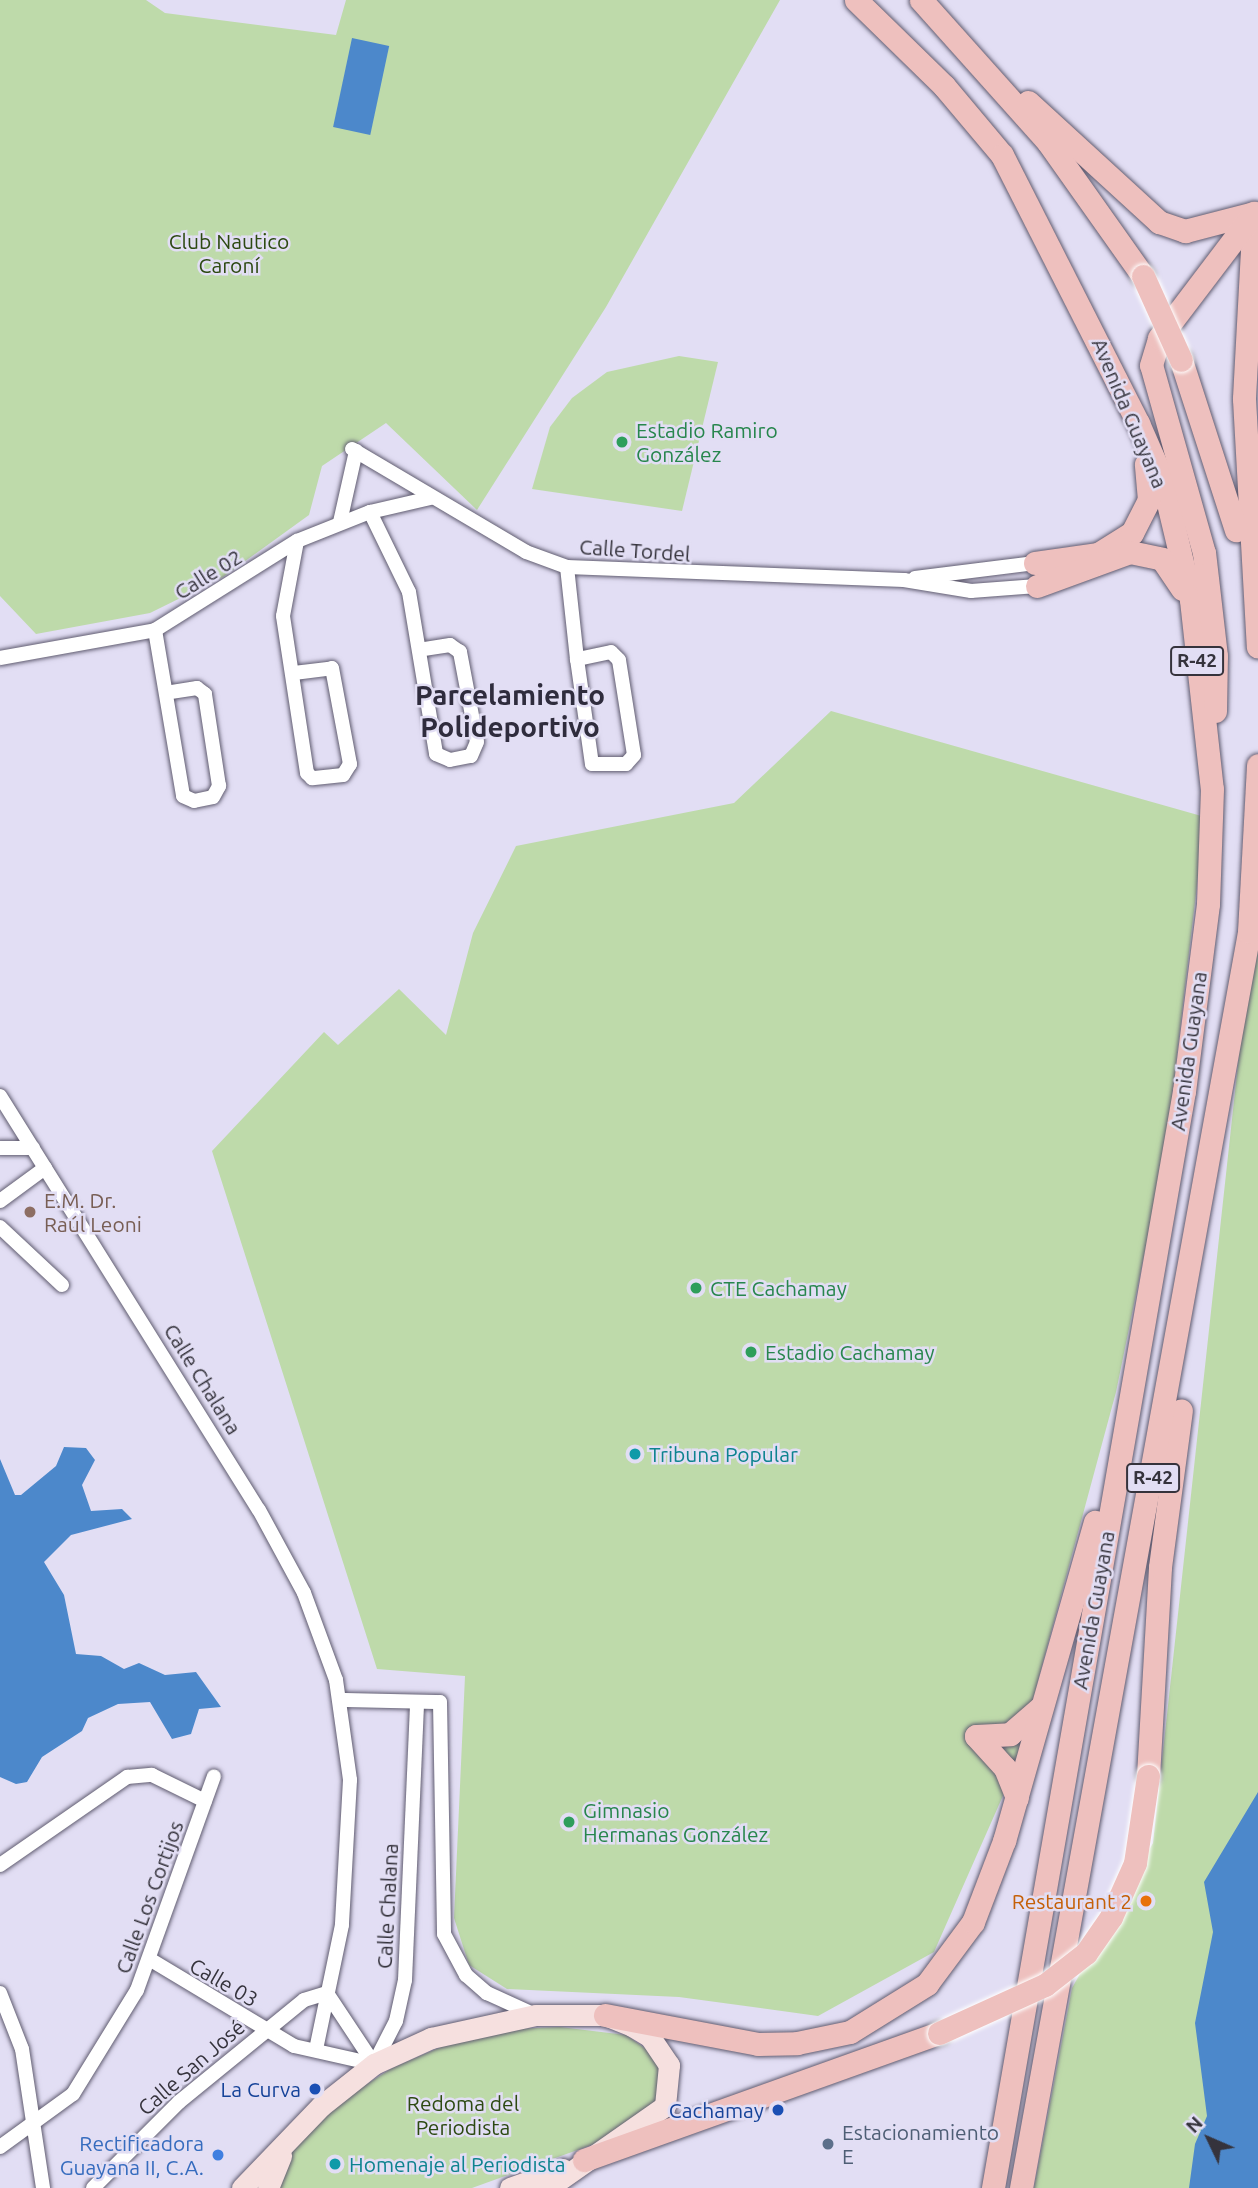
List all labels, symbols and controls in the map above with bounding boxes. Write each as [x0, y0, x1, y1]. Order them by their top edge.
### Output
park label: Club Nautico Caroní [169, 228, 289, 278]
street label: Avenida Guayana [1087, 334, 1173, 492]
place label: Estadio Ramiro González [636, 417, 778, 467]
marker: Estadio Ramiro González [614, 434, 630, 450]
street label: Calle Tordel [579, 534, 691, 566]
street label: Calle 02 [170, 544, 246, 604]
road number: R-42 [1169, 646, 1225, 676]
district label: Parcelamiento Polideportivo [415, 678, 605, 744]
street label: Avenida Guayana [1164, 970, 1212, 1132]
place label: E.M. Dr. Raúl Leoni [44, 1187, 142, 1237]
marker: E.M. Dr. Raúl Leoni [22, 1204, 38, 1220]
place label: CTE Cachamay [710, 1275, 847, 1301]
marker: CTE Cachamay [688, 1280, 704, 1296]
street label: Calle Chalana [159, 1319, 247, 1439]
place label: Estadio Cachamay [765, 1339, 935, 1365]
marker: Estadio Cachamay [743, 1344, 759, 1360]
place label: Tribuna Popular [649, 1441, 798, 1467]
marker: Tribuna Popular [627, 1446, 643, 1462]
road number: R-42 [1125, 1462, 1181, 1494]
street label: Avenida Guayana [1067, 1529, 1119, 1691]
place label: Gimnasio Hermanas González [583, 1797, 768, 1847]
marker: Gimnasio Hermanas González [561, 1814, 577, 1830]
street label: Calle Los Cortijos [110, 1817, 188, 1977]
street label: Calle Chalana [371, 1842, 403, 1970]
place label: Restaurant 2 [1012, 1888, 1132, 1914]
marker: Restaurant 2 [1138, 1893, 1154, 1909]
street label: Calle 03 [185, 1952, 263, 2012]
street label: Calle San José [133, 2014, 249, 2120]
place label: La Curva [221, 2076, 301, 2102]
marker: La Curva [307, 2081, 323, 2097]
park label: Redoma del Periodista [407, 2090, 519, 2140]
place label: Cachamay [669, 2097, 764, 2123]
marker: Cachamay [770, 2102, 786, 2118]
north arrow [1174, 2104, 1244, 2174]
text: N [1181, 2112, 1207, 2137]
place label: Estacionamiento E [842, 2119, 999, 2169]
place label: Rectificadora Guayana II, C.A. [60, 2130, 204, 2180]
marker: Estacionamiento E [820, 2136, 836, 2152]
marker: Rectificadora Guayana II, C.A. [210, 2147, 226, 2163]
place label: Homenaje al Periodista [349, 2151, 566, 2177]
marker: Homenaje al Periodista [327, 2156, 343, 2172]

